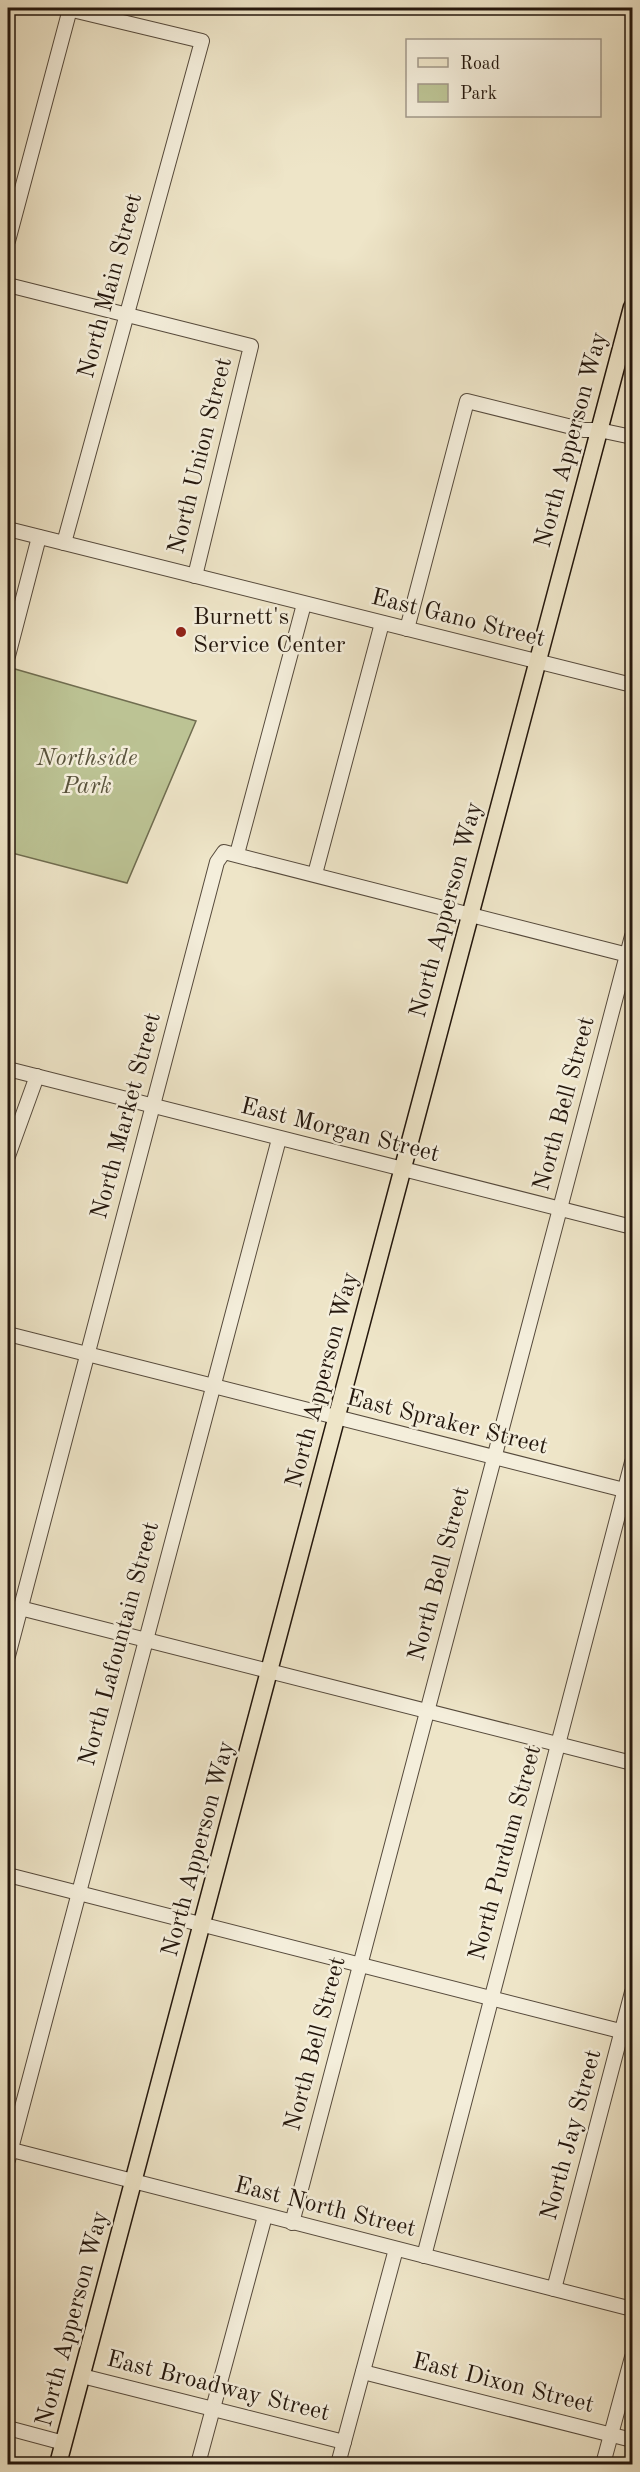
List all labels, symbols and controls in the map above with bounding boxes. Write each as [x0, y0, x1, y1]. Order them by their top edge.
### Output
legend [406, 39, 601, 117]
text: Road [460, 55, 500, 73]
text: Park [460, 85, 497, 103]
street label: North Main Street [75, 191, 147, 381]
street label: North Apperson Way [532, 329, 612, 551]
street label: North Union Street [165, 355, 237, 557]
street label: East Gano Street [369, 586, 547, 652]
place label: Burnett's Service Center [193, 606, 346, 658]
marker: Burnett's Service Center [174, 625, 188, 639]
park label: Northside Park [36, 747, 138, 799]
street label: North Apperson Way [407, 799, 487, 1021]
street label: North Market Street [88, 1010, 166, 1222]
street label: North Bell Street [530, 1014, 600, 1194]
street label: East Morgan Street [238, 1095, 442, 1167]
street label: North Apperson Way [283, 1269, 363, 1491]
street label: East Spraker Street [344, 1386, 550, 1460]
street label: North Bell Street [405, 1484, 475, 1664]
street label: North Lafountain Street [76, 1519, 164, 1769]
street label: North Apperson Way [159, 1738, 239, 1960]
street label: North Purdum Street [466, 1743, 546, 1963]
street label: North Bell Street [281, 1954, 351, 2134]
street label: North Jay Street [538, 2047, 606, 2223]
street label: East North Street [232, 2174, 418, 2242]
street label: North Apperson Way [33, 2208, 113, 2430]
street label: East Broadway Street [104, 2348, 332, 2426]
street label: East Dixon Street [410, 2350, 596, 2418]

